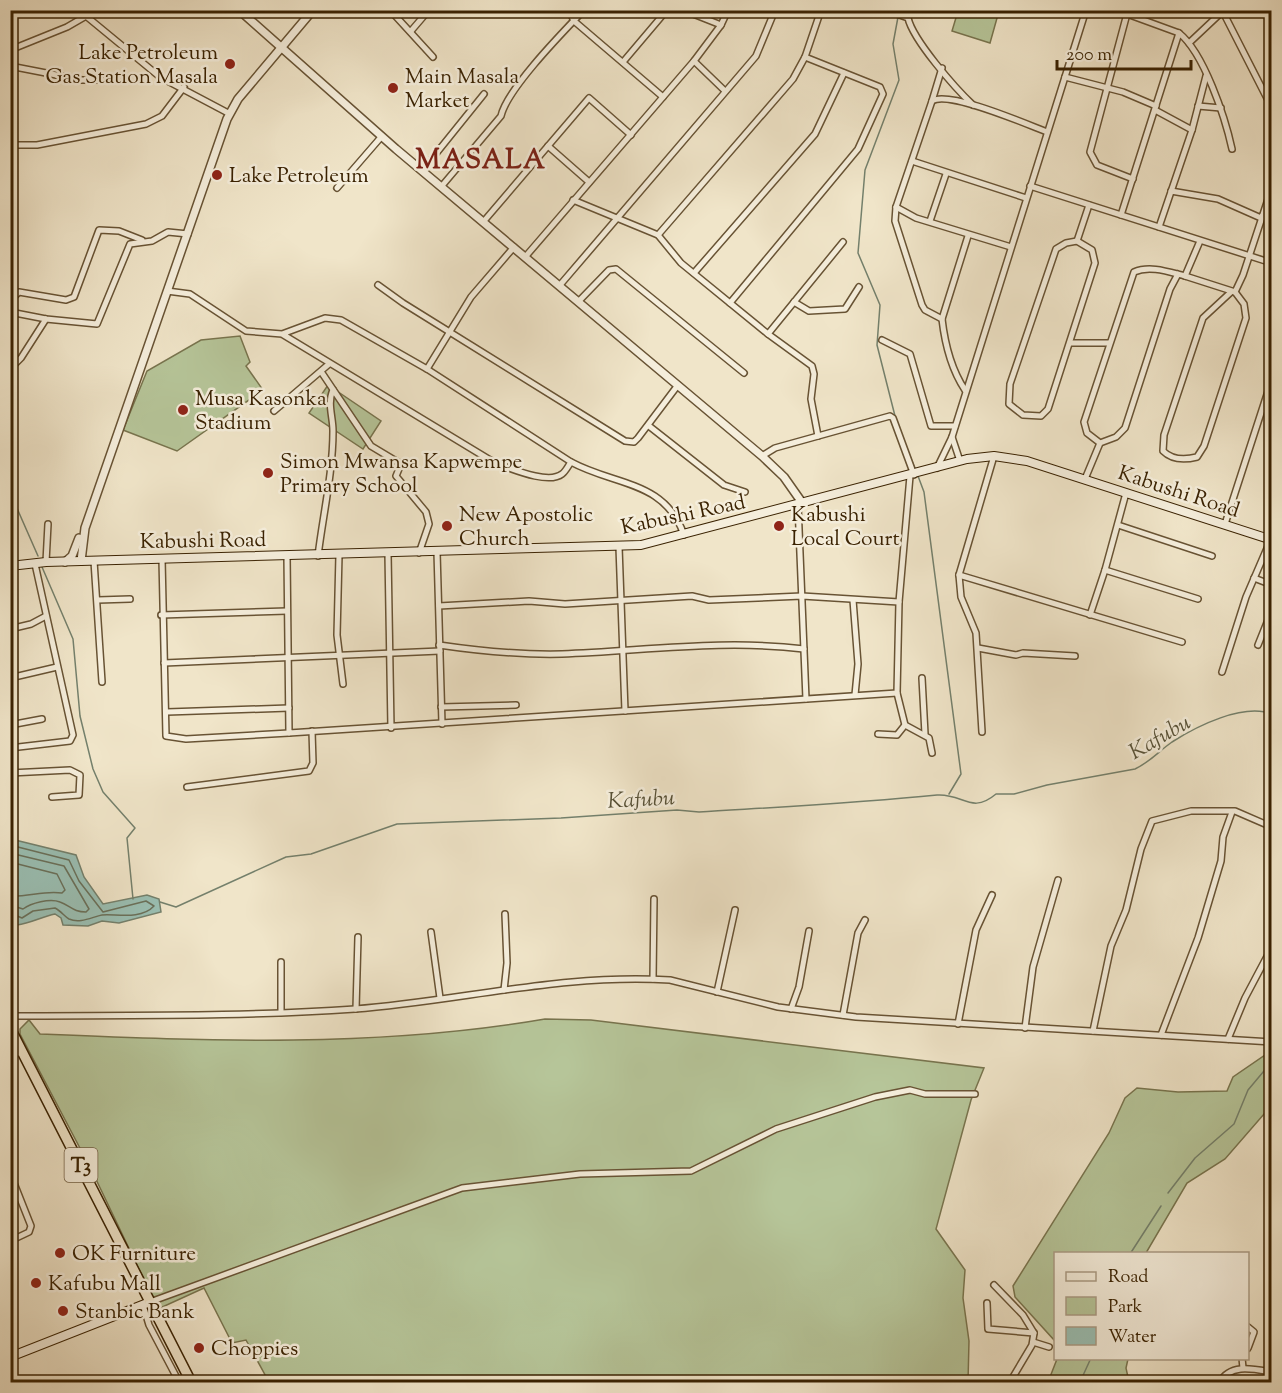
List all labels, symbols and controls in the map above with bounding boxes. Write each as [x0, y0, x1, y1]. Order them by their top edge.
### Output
scale bar [1057, 33, 1190, 71]
place label: Lake Petroleum Gas Station Masala [45, 39, 218, 93]
text: 200 m [1066, 43, 1112, 69]
marker: Lake Petroleum Gas Station Masala [223, 57, 237, 71]
place label: Main Masala Market [405, 63, 520, 117]
marker: Main Masala Market [386, 81, 400, 95]
district label: MASALA [416, 142, 546, 181]
place label: Lake Petroleum [229, 162, 369, 192]
marker: Lake Petroleum [210, 168, 224, 182]
place label: Musa Kasonka Stadium [195, 385, 327, 439]
marker: Musa Kasonka Stadium [176, 403, 190, 417]
place label: Simon Mwansa Kapwempe Primary School [280, 448, 522, 502]
street label: Kabushi Road [1114, 459, 1243, 527]
marker: Simon Mwansa Kapwempe Primary School [261, 466, 275, 480]
street label: Kabushi Road [618, 488, 749, 544]
place label: New Apostolic Church [459, 501, 593, 555]
place label: Kabushi Local Court [791, 501, 900, 555]
marker: New Apostolic Church [440, 519, 454, 533]
marker: Kabushi Local Court [772, 519, 786, 533]
street label: Kabushi Road [140, 526, 267, 558]
water label: Kafubu [1123, 708, 1198, 769]
water label: Kafubu [607, 783, 676, 819]
road number: T3 [64, 1148, 98, 1182]
place label: OK Furniture [72, 1240, 196, 1270]
marker: OK Furniture [53, 1246, 67, 1260]
legend [1054, 1252, 1249, 1360]
text: Road [1108, 1265, 1148, 1291]
place label: Kafubu Mall [48, 1270, 161, 1300]
marker: Kafubu Mall [29, 1276, 43, 1290]
text: Park [1108, 1295, 1143, 1321]
place label: Stanbic Bank [75, 1298, 195, 1328]
marker: Stanbic Bank [56, 1304, 70, 1318]
text: Water [1108, 1325, 1157, 1351]
place label: Choppies [211, 1335, 298, 1365]
marker: Choppies [192, 1341, 206, 1355]

